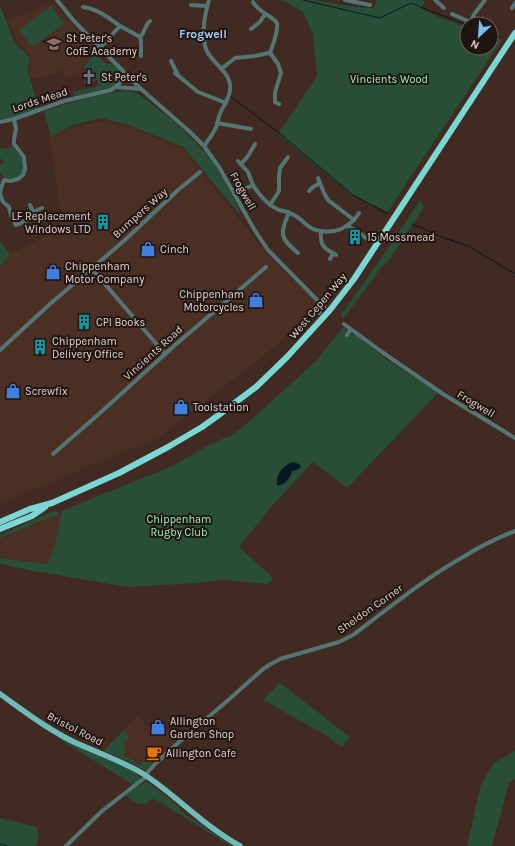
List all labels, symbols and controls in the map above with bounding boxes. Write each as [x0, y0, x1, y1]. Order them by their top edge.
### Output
north arrow [459, 16, 499, 56]
district label: Frogwell [179, 27, 227, 41]
place label: St Peter's CofE Academy [66, 32, 137, 58]
school or university icon: St Peter's CofE Academy [45, 35, 63, 53]
text: N [468, 37, 481, 52]
church icon: St Peter's [80, 68, 98, 86]
place label: St Peter's [101, 71, 147, 84]
park label: Vincients Wood [350, 73, 428, 86]
street label: Lords Mead [11, 85, 69, 115]
street label: Frogwell [227, 170, 259, 212]
street label: Bumpers Way [110, 185, 170, 241]
place label: LF Replacement Windows LTD [11, 210, 91, 236]
building icon: LF Replacement Windows LTD [94, 213, 112, 231]
building icon: 15 Mossmead [346, 228, 364, 246]
place label: 15 Mossmead [367, 231, 435, 244]
shop icon: Cinch [139, 240, 157, 258]
place label: Cinch [160, 243, 189, 256]
place label: Chippenham Motor Company [65, 260, 144, 286]
shop icon: Chippenham Motor Company [44, 263, 62, 281]
street label: West Cepen Way [287, 270, 349, 342]
place label: Chippenham Motorcycles [179, 288, 244, 314]
shop icon: Chippenham Motorcycles [247, 291, 265, 309]
building icon: CPI Books [75, 313, 93, 331]
place label: CPI Books [96, 316, 146, 329]
street label: Vincients Road [121, 323, 185, 383]
place label: Chippenham Delivery Office [52, 335, 124, 361]
building icon: Chippenham Delivery Office [31, 338, 49, 356]
shop icon: Screwfix [4, 382, 22, 400]
place label: Screwfix [25, 385, 68, 398]
street label: Frogwell [455, 388, 497, 420]
shop icon: Toolstation [172, 398, 190, 416]
place label: Toolstation [193, 401, 249, 414]
park label: Chippenham Rugby Club [147, 513, 211, 539]
street label: Sheldon Corner [335, 582, 405, 636]
street label: Bristol Road [45, 709, 105, 749]
place label: Allington Garden Shop [170, 715, 234, 741]
shop icon: Allington Garden Shop [149, 718, 167, 736]
cafe icon: Allington Cafe [145, 744, 163, 762]
place label: Allington Cafe [166, 747, 237, 760]

